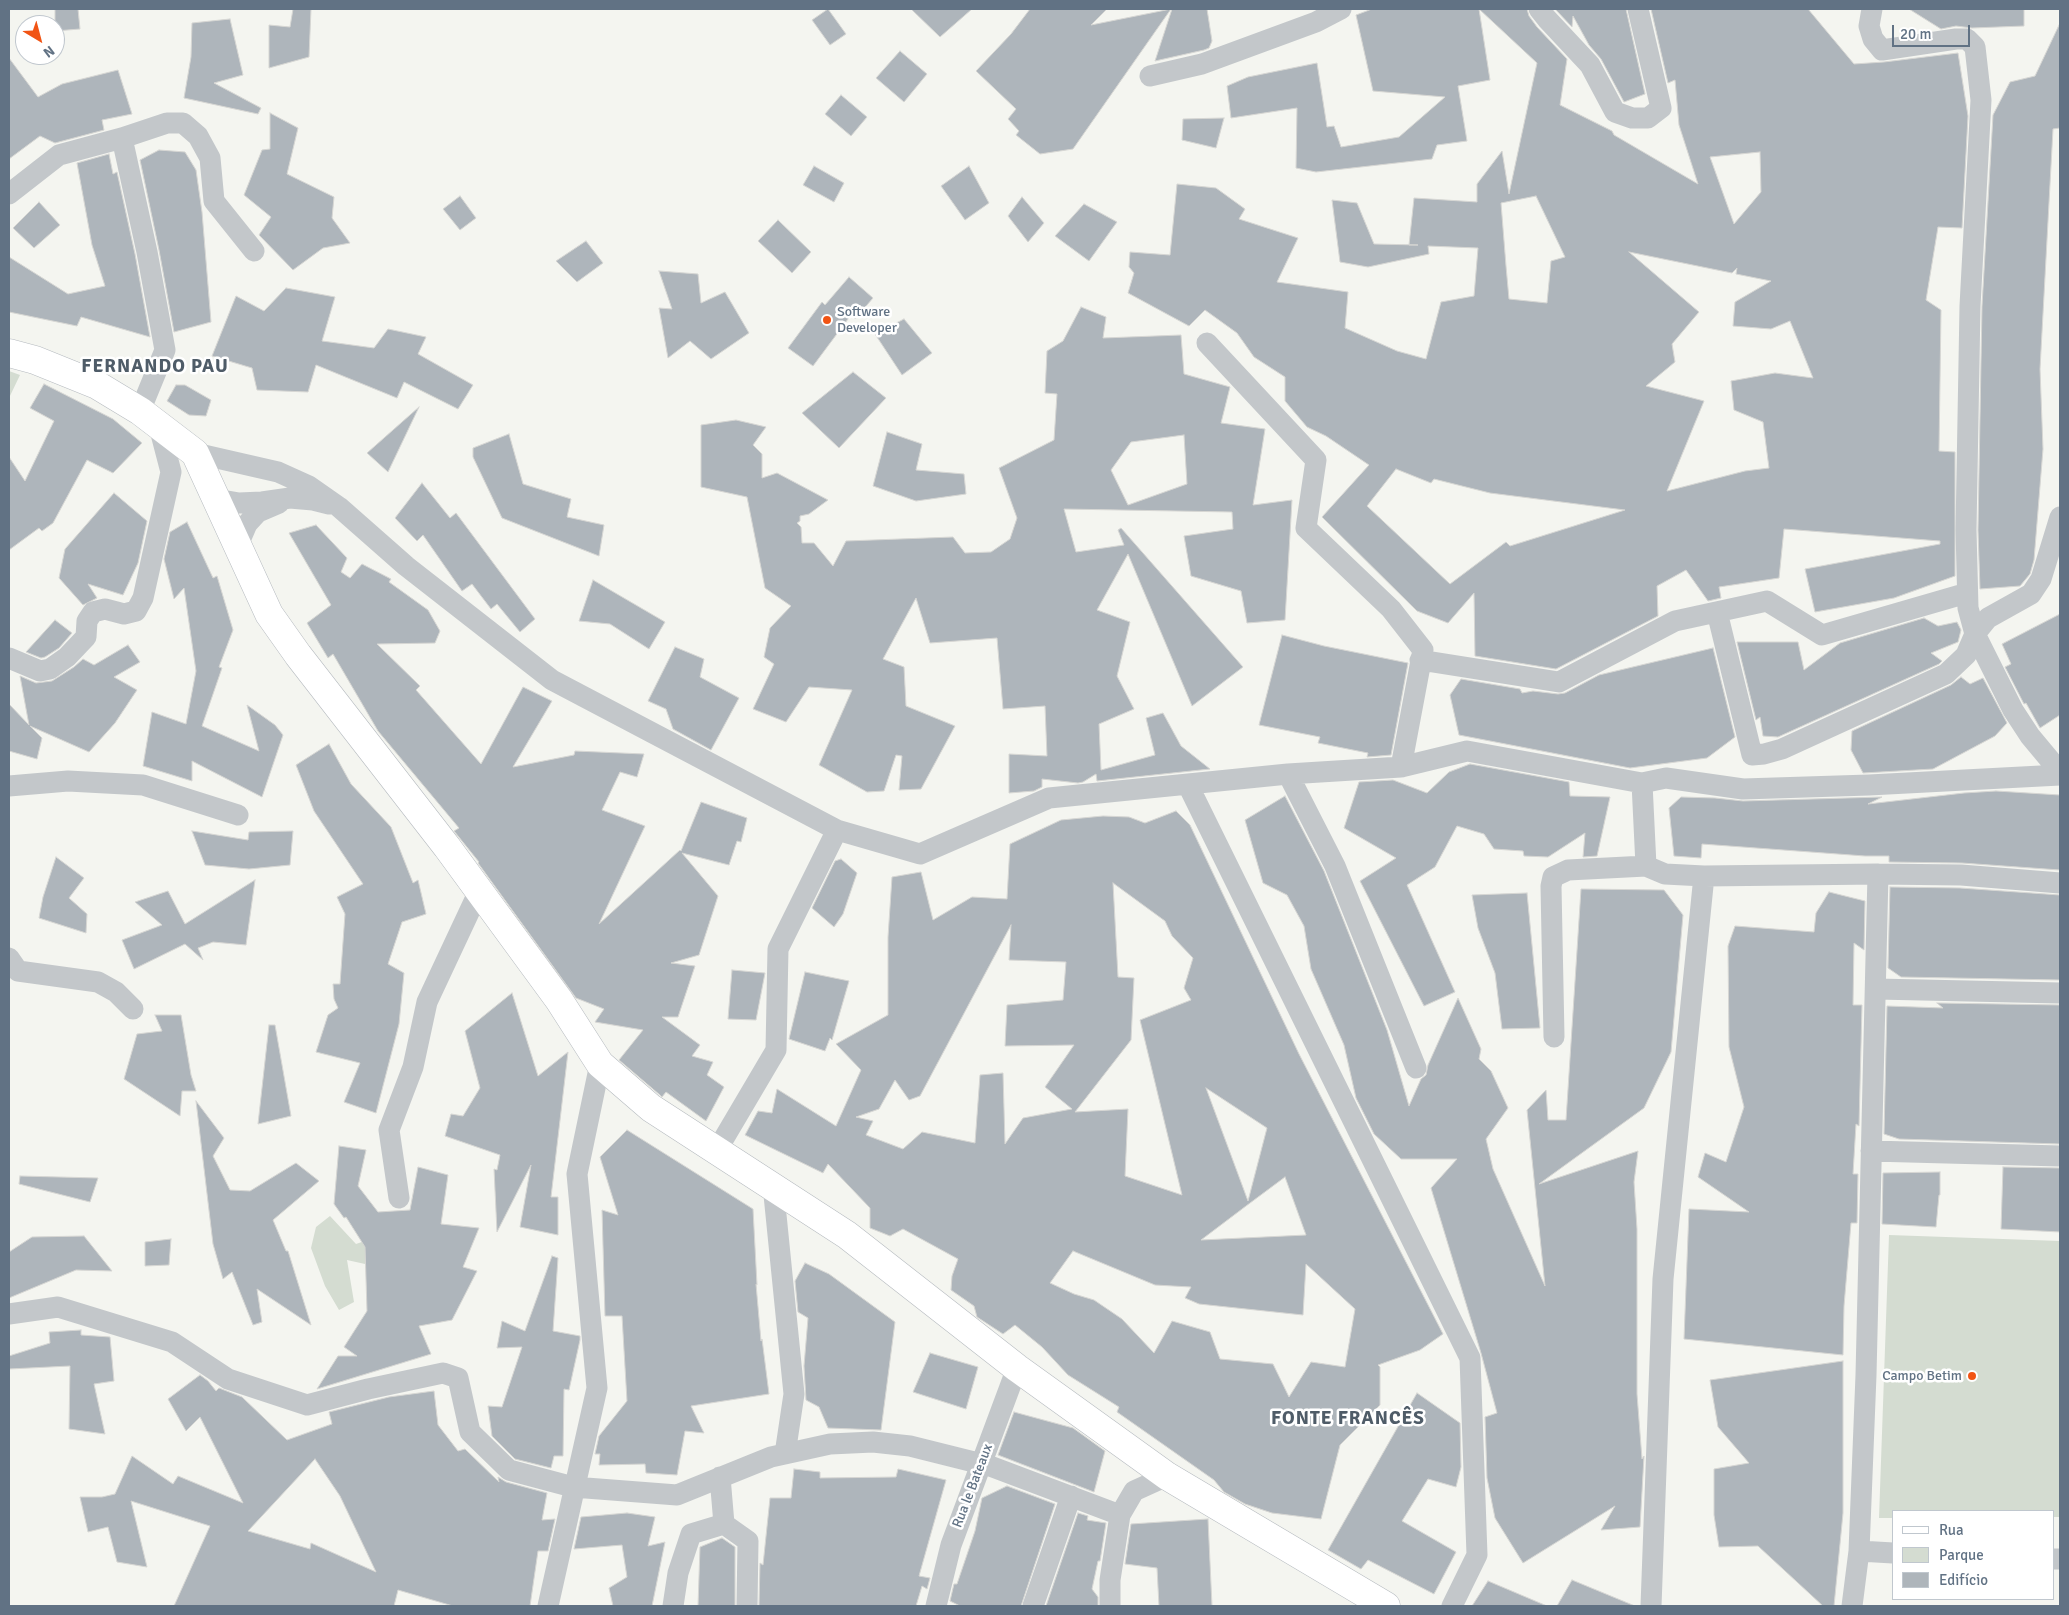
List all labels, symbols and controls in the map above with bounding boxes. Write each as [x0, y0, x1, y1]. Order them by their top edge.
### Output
north arrow [15, 15, 65, 65]
scale bar [1894, 15, 1972, 47]
text: 20 m [1900, 25, 1931, 43]
text: N [40, 42, 58, 61]
place label: Software Developer [837, 304, 897, 336]
marker: Software Developer [821, 314, 833, 326]
district label: FERNANDO PAU [80, 356, 230, 378]
place label: Campo Betim [1882, 1368, 1962, 1384]
marker: Campo Betim [1966, 1370, 1978, 1382]
district label: FONTE FRANCÊS [1269, 1408, 1427, 1430]
street label: Rua le Bateaux [949, 1442, 997, 1530]
legend [1892, 1510, 2054, 1600]
text: Rua [1939, 1521, 1964, 1539]
text: Parque [1939, 1546, 1984, 1564]
text: Edifício [1939, 1571, 1988, 1589]

